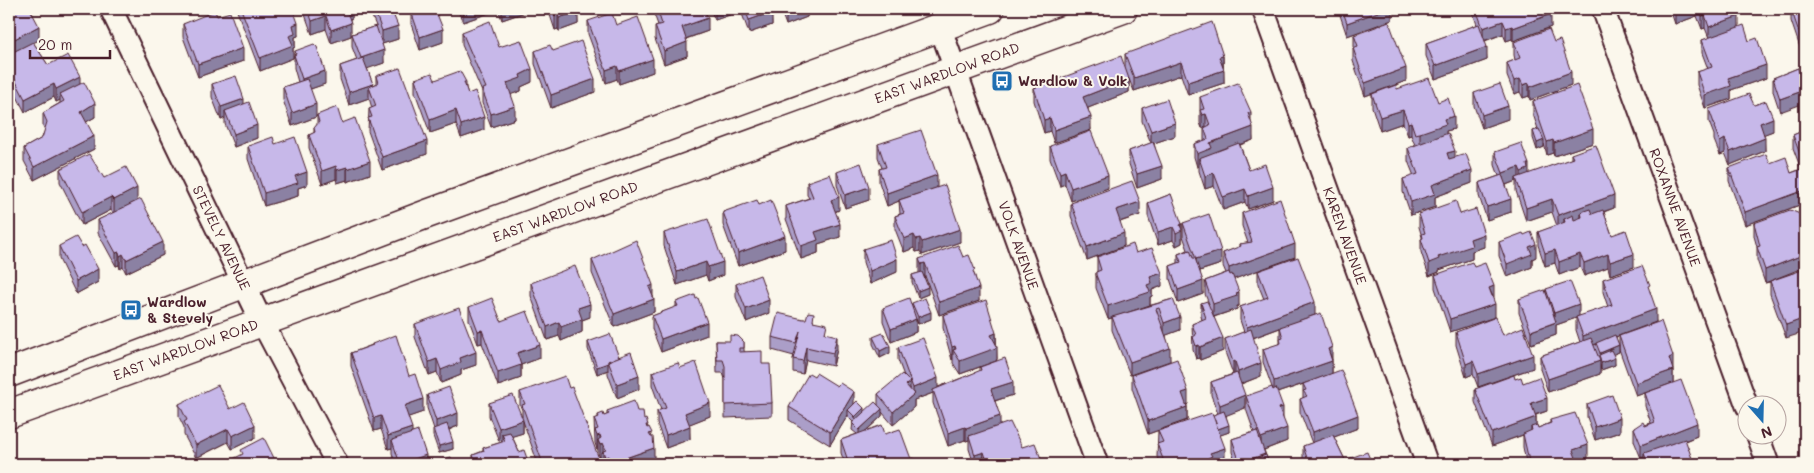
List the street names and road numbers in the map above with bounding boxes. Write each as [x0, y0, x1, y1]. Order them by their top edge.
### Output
street label: EAST WARDLOW ROAD [872, 37, 1022, 108]
street label: ROXANNE AVENUE [1645, 145, 1706, 269]
street label: EAST WARDLOW ROAD [490, 176, 640, 246]
street label: STEVELY AVENUE [188, 182, 255, 293]
street label: KAREN AVENUE [1319, 184, 1371, 287]
street label: VOLK AVENUE [994, 198, 1044, 292]
street label: EAST WARDLOW ROAD [110, 314, 261, 384]

